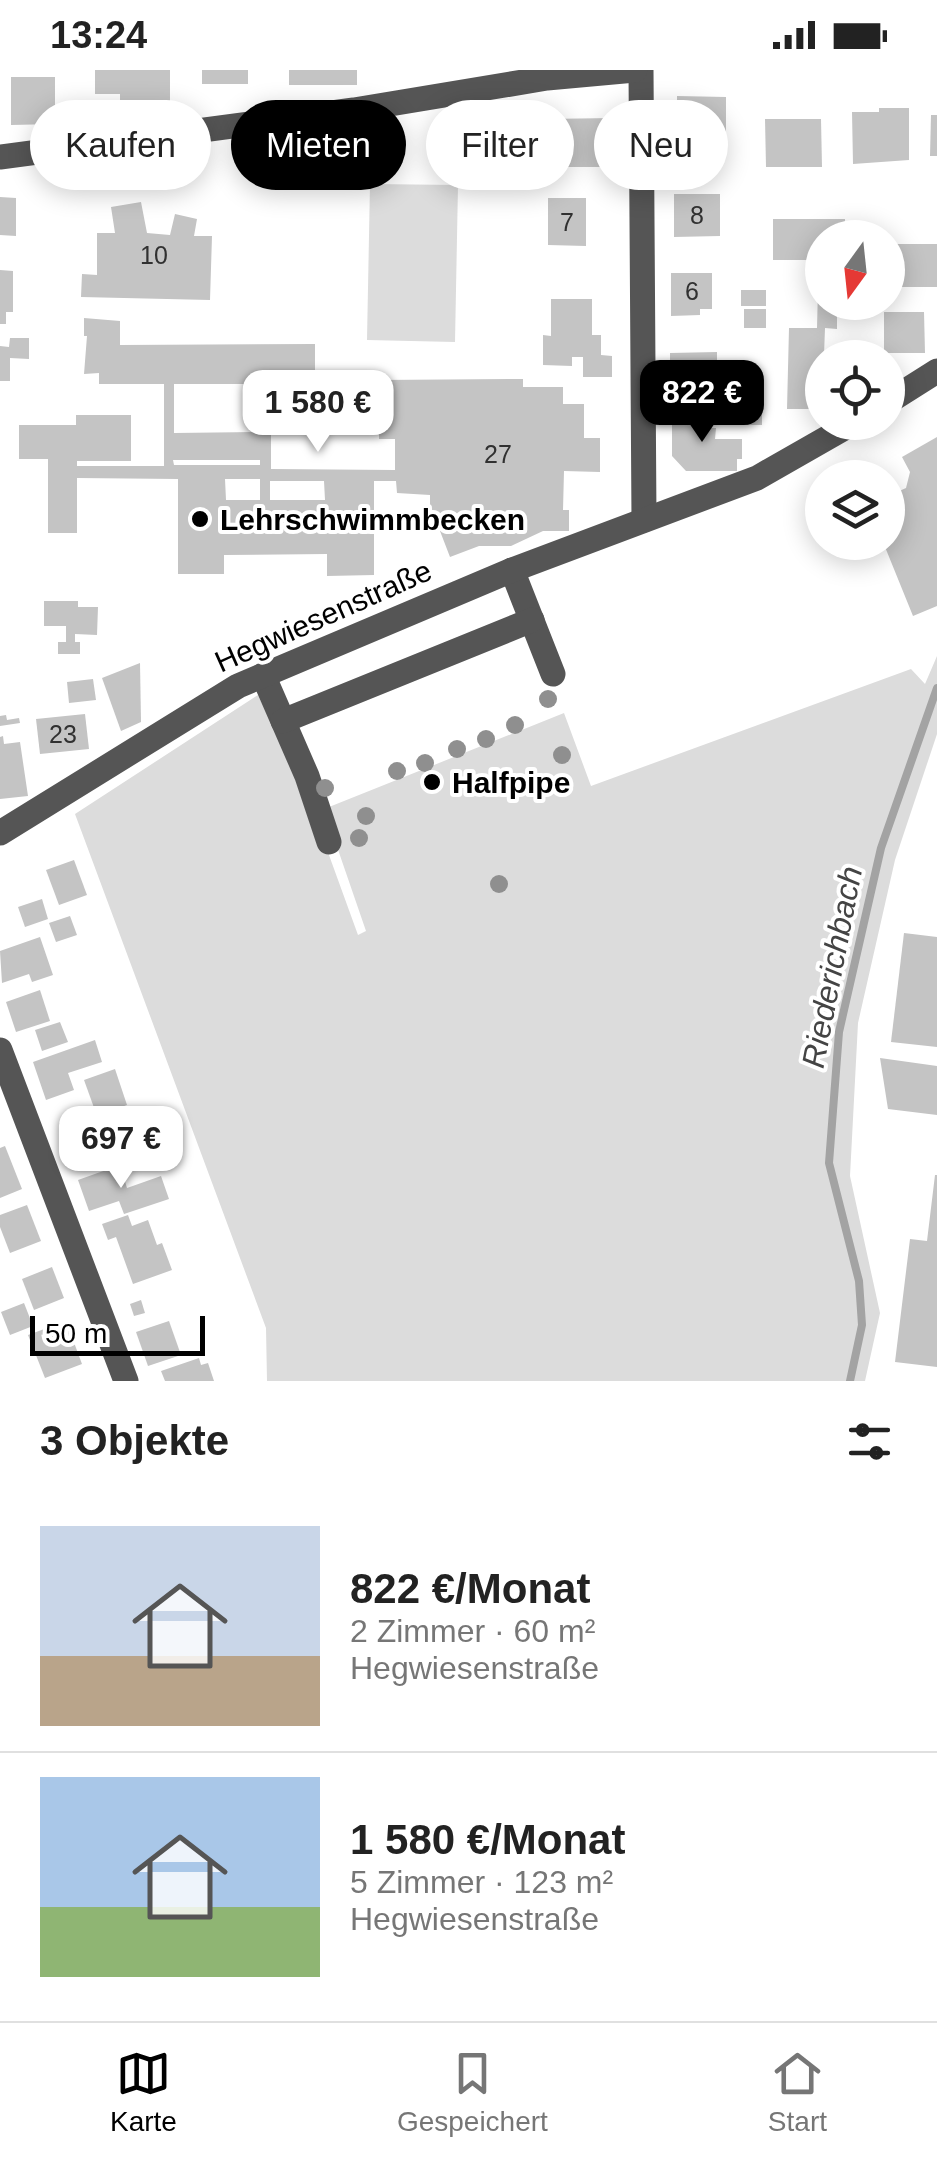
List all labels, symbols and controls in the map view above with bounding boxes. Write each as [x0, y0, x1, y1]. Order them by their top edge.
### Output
text: 13:24 [50, 14, 147, 56]
chip: Kaufen [30, 100, 211, 190]
chip: Mieten [231, 100, 406, 190]
chip: Filter [426, 100, 574, 190]
chip: Neu [594, 100, 728, 190]
house number: 8 [690, 201, 704, 229]
house number: 7 [560, 208, 574, 236]
north arrow [805, 220, 905, 320]
map controls [805, 220, 905, 560]
house number: 10 [140, 241, 168, 269]
house number: 6 [685, 277, 699, 305]
button: locate [805, 340, 905, 440]
pin: 822 € [632, 360, 772, 445]
pin: 1 580 € [226, 370, 410, 455]
text: 822 € [662, 374, 742, 410]
text: 1 580 € [265, 384, 371, 420]
house number: 27 [484, 440, 512, 468]
button: layers [805, 460, 905, 560]
place label: Lehrschwimmbecken [220, 503, 525, 536]
marker: Lehrschwimmbecken [189, 508, 211, 530]
street label: Hegwiesenstraße [210, 553, 436, 679]
house number: 23 [49, 720, 77, 748]
place label: Halfpipe [452, 766, 570, 799]
marker: Halfpipe [421, 771, 443, 793]
water label: Riederichbach [795, 863, 869, 1071]
pin: 697 € [51, 1106, 191, 1191]
text: 697 € [81, 1120, 161, 1156]
scale bar [30, 1311, 205, 1356]
text: 50 m [45, 1318, 107, 1349]
icon: filters [842, 1414, 897, 1469]
text: 3 Objekte [40, 1417, 229, 1464]
text: 822 €/Monat [350, 1565, 590, 1612]
icon: home [120, 1566, 240, 1686]
text: 2 Zimmer · 60 m² [350, 1613, 595, 1649]
text: Hegwiesenstraße [350, 1650, 599, 1686]
text: 1 580 €/Monat [350, 1816, 625, 1863]
icon: home [120, 1817, 240, 1937]
text: 5 Zimmer · 123 m² [350, 1864, 613, 1900]
text: Hegwiesenstraße [350, 1901, 599, 1937]
tab: Karte [110, 2046, 177, 2138]
tab: Gespeichert [397, 2046, 548, 2138]
tab: Start [768, 2046, 827, 2138]

